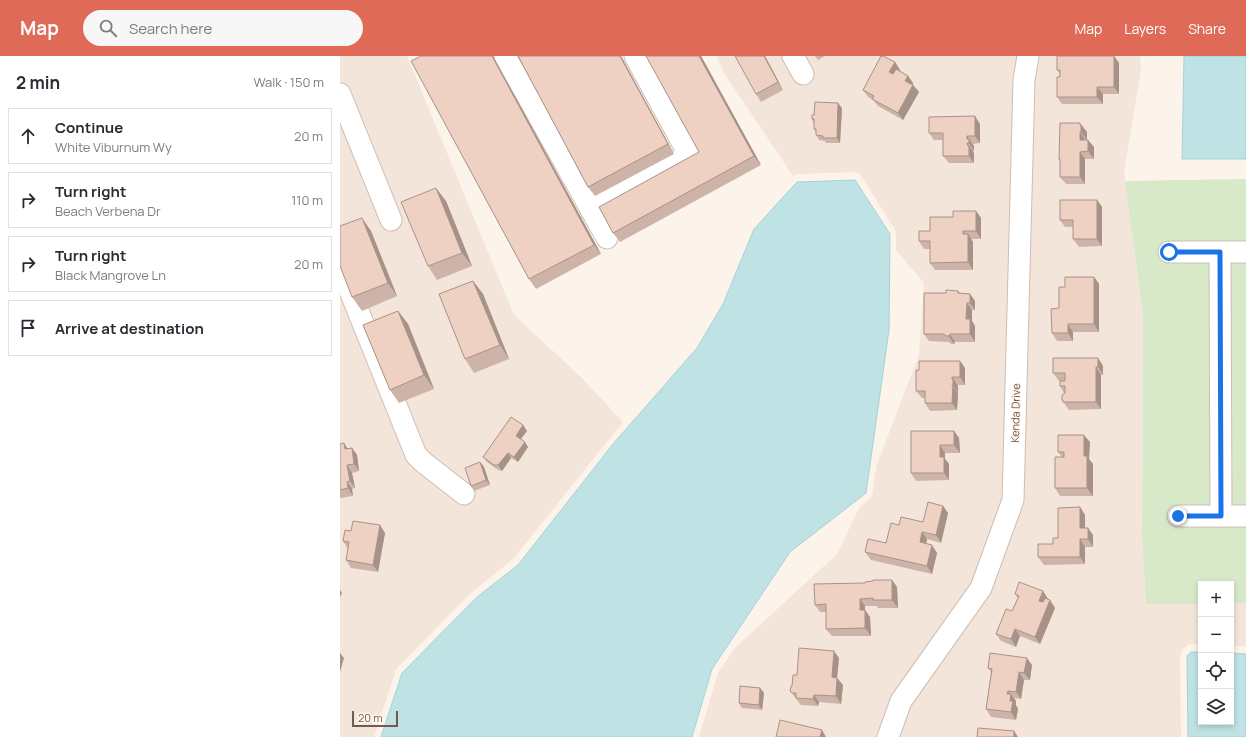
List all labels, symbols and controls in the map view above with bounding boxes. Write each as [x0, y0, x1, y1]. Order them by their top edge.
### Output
search box [83, 10, 363, 46]
text: Map [20, 15, 59, 41]
icon: search [97, 17, 119, 39]
text: Search here [129, 18, 212, 39]
text: Map [1074, 19, 1102, 38]
text: Layers [1124, 19, 1166, 38]
text: Share [1188, 19, 1226, 38]
text: 2 min [16, 71, 60, 94]
text: Walk · 150 m [253, 73, 324, 91]
text: Continue [55, 117, 123, 138]
icon: ahead [17, 125, 39, 147]
text: 20 m [294, 127, 323, 145]
text: White Viburnum Wy [55, 138, 172, 156]
text: Turn right [55, 181, 126, 202]
icon: right [17, 189, 39, 211]
text: 110 m [291, 191, 323, 209]
text: Beach Verbena Dr [55, 202, 161, 220]
route start [1160, 243, 1178, 261]
text: Turn right [55, 245, 126, 266]
icon: right [17, 253, 39, 275]
text: 20 m [294, 255, 323, 273]
text: Black Mangrove Ln [55, 266, 166, 284]
icon: arrive [17, 317, 39, 339]
text: Arrive at destination [55, 318, 204, 339]
street label: Kenda Drive [1007, 383, 1023, 443]
route end [1169, 507, 1187, 525]
map controls [1198, 581, 1234, 725]
button: + [1198, 581, 1234, 617]
button: − [1198, 617, 1234, 653]
button: locate [1198, 653, 1234, 689]
button: layers [1198, 689, 1234, 725]
scale bar [352, 709, 398, 728]
text: 20 m [358, 710, 383, 725]

